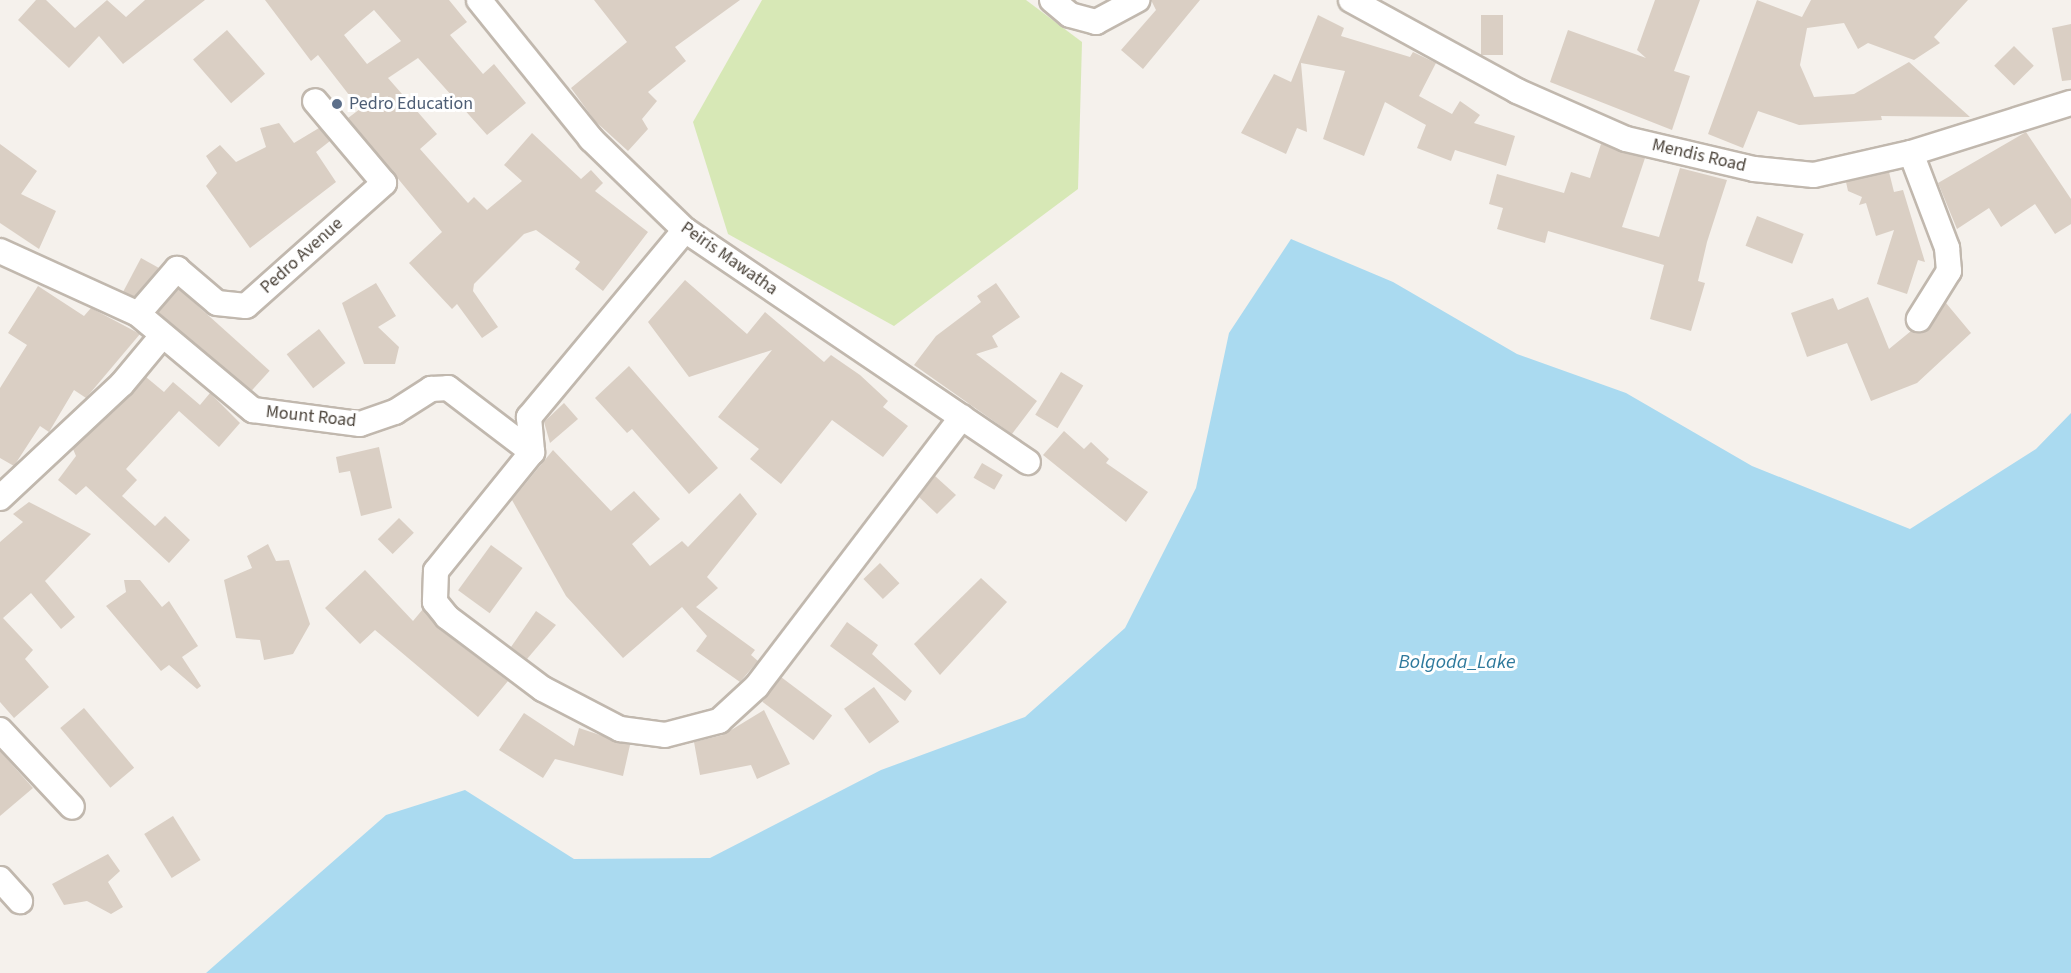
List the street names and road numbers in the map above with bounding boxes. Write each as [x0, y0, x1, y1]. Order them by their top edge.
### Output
street label: Mendis Road [1650, 135, 1748, 177]
street label: Pedro Avenue [256, 213, 348, 299]
street label: Peiris Mawatha [676, 218, 782, 300]
street label: Mount Road [265, 402, 357, 432]

